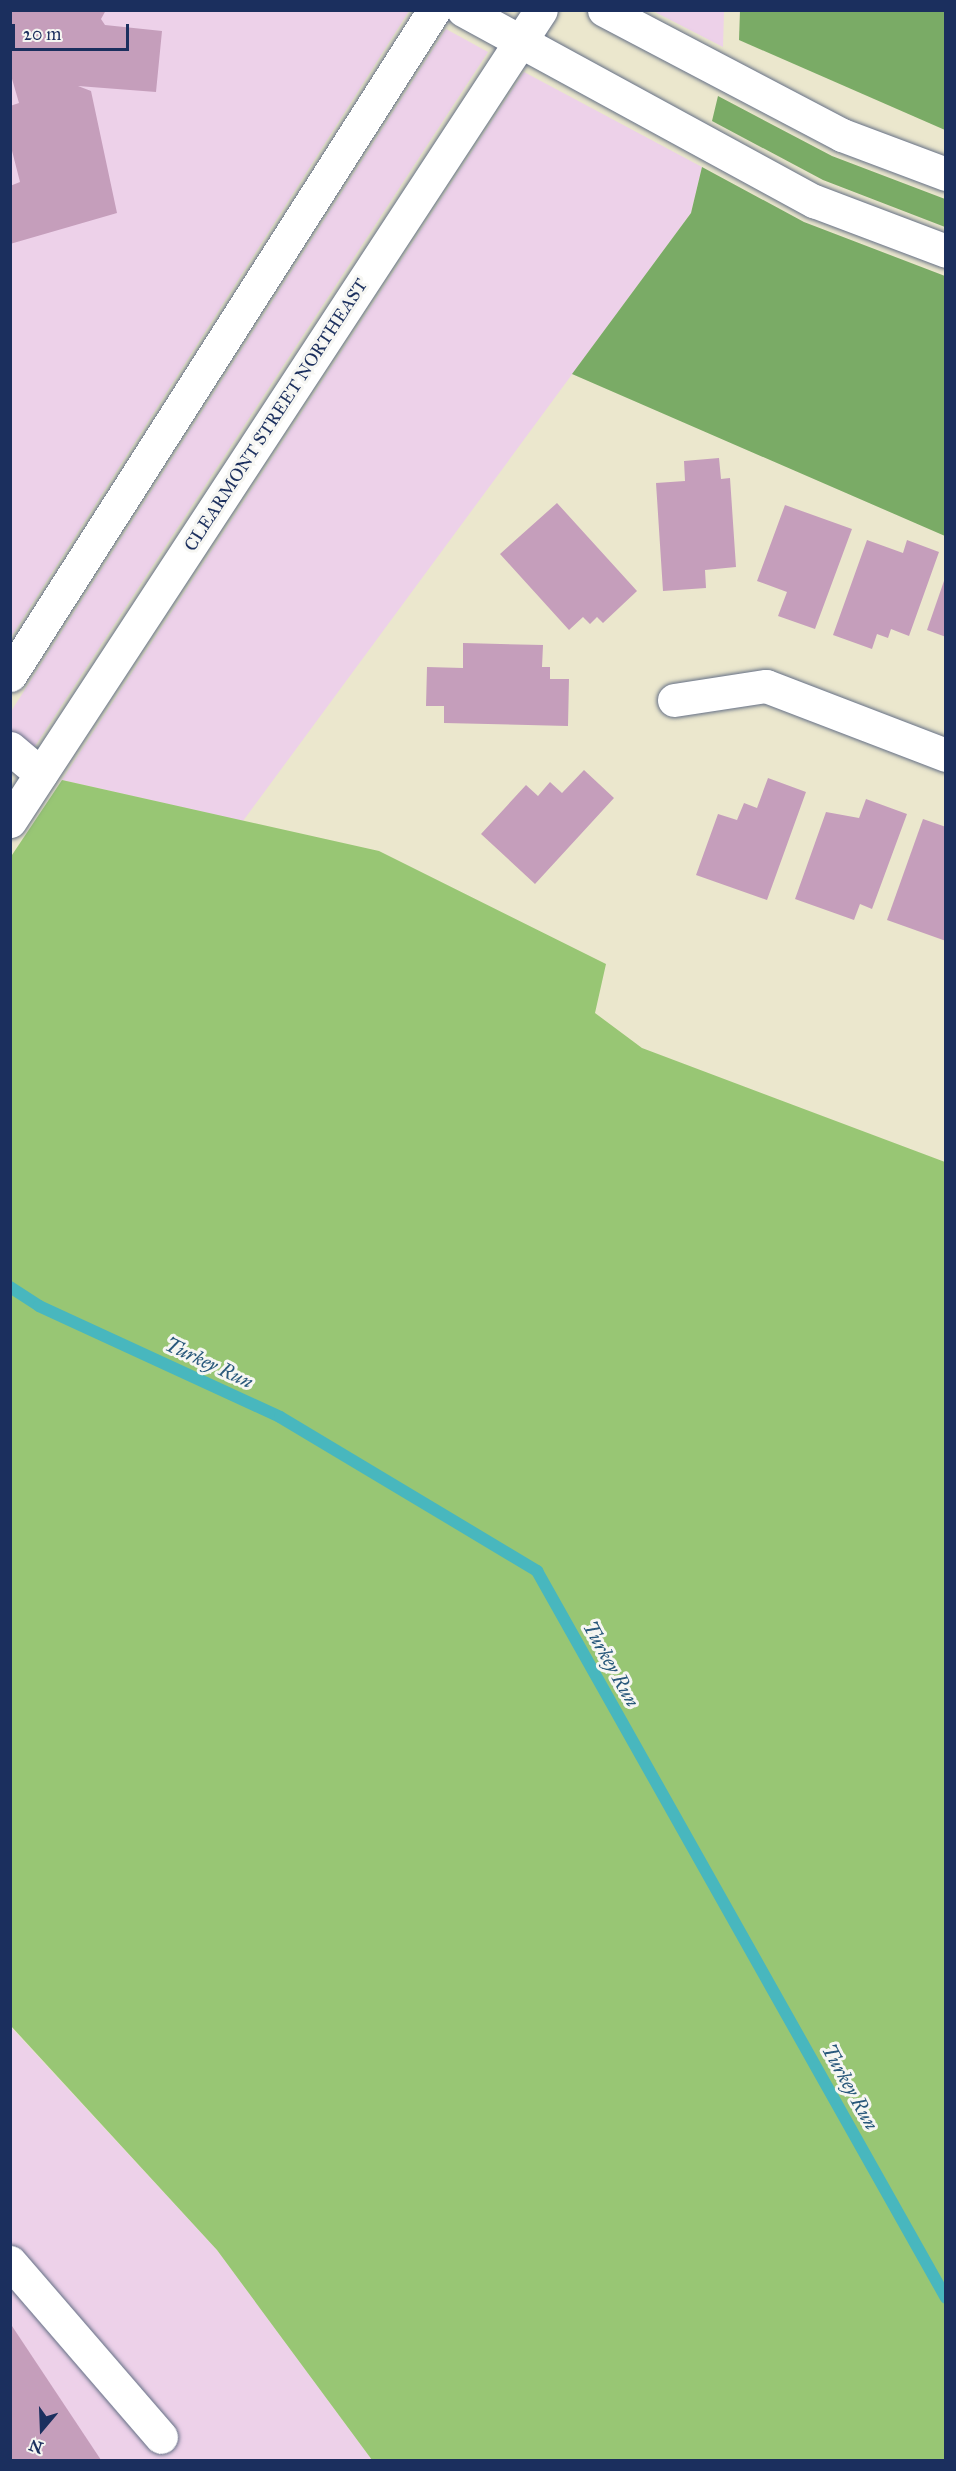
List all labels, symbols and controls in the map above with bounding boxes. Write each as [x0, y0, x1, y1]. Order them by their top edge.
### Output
scale bar [15, 12, 132, 50]
text: 20 m [23, 23, 61, 45]
street label: CLEARMONT STREET NORTHEAST [180, 275, 372, 555]
water label: Turkey Run [161, 1332, 257, 1394]
water label: Turkey Run [578, 1617, 644, 1711]
water label: Turkey Run [817, 2040, 883, 2134]
north arrow [12, 2399, 72, 2459]
text: N [26, 2435, 45, 2458]

